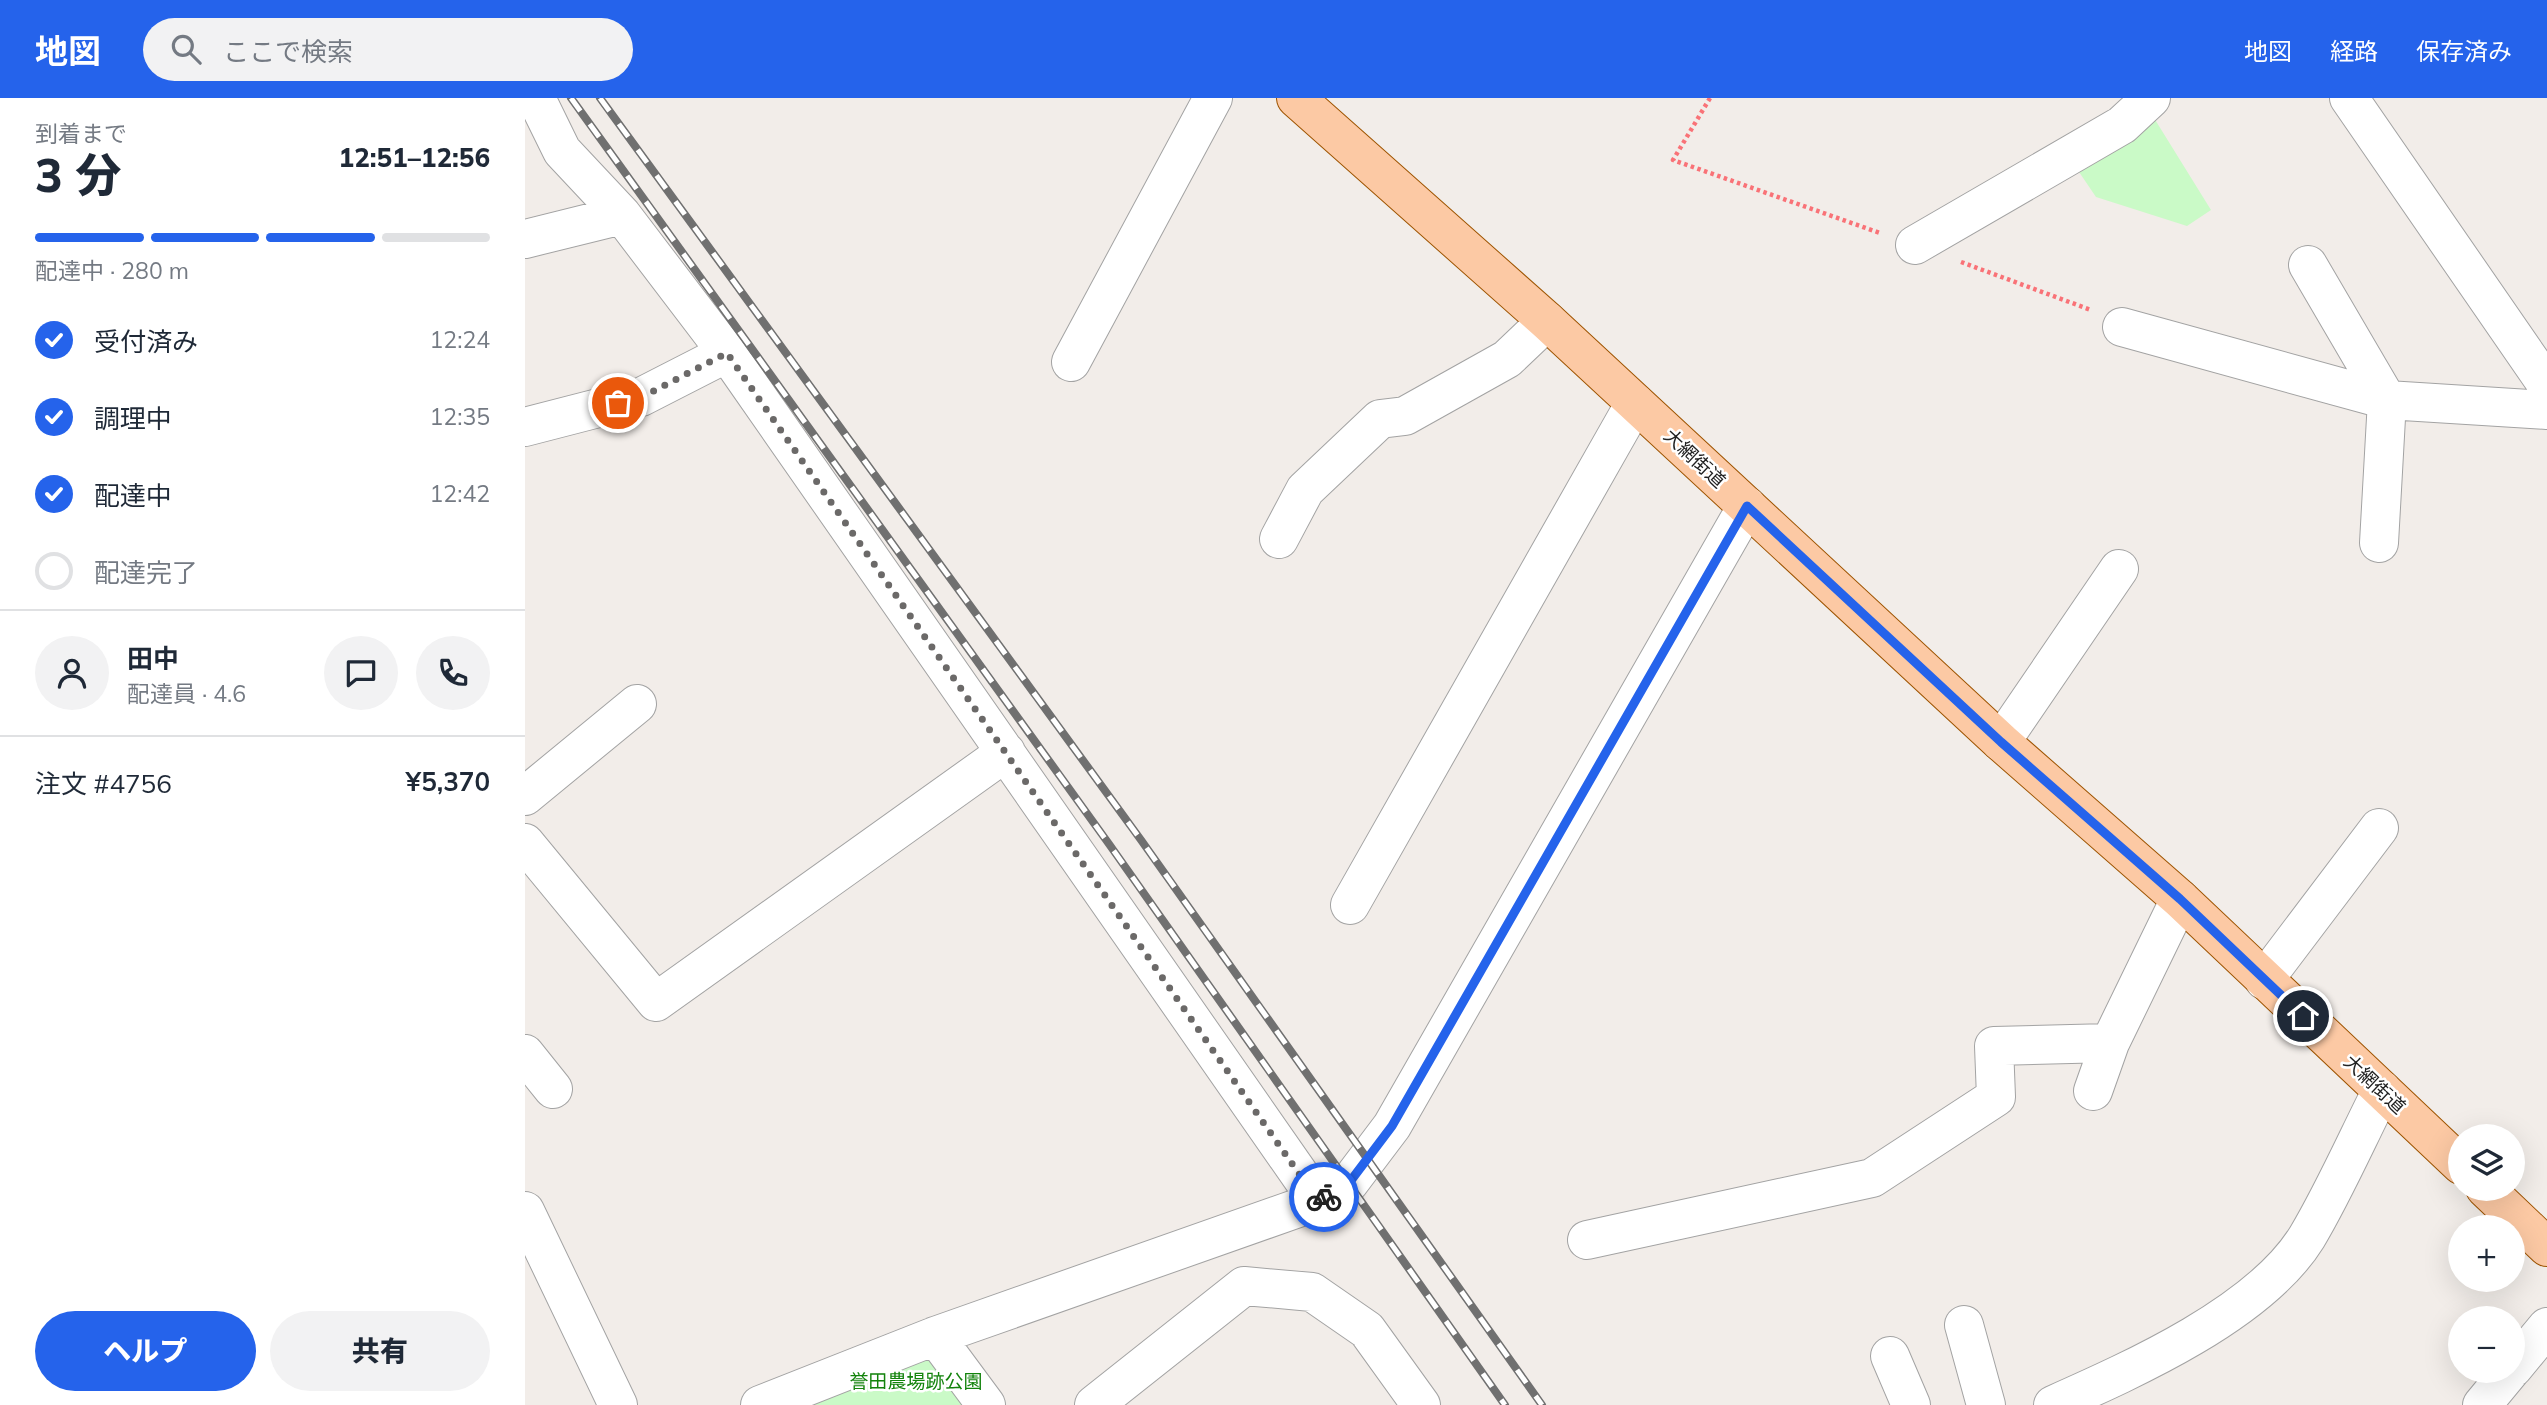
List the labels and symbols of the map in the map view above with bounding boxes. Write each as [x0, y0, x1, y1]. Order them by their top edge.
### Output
pin [588, 373, 648, 433]
street label: 大網街道 [1659, 423, 1731, 493]
pin [2273, 986, 2333, 1046]
street label: 大網街道 [2339, 1049, 2411, 1119]
courier [1289, 1162, 1359, 1232]
park label: 誉田農場跡公園 [849, 1369, 983, 1393]

